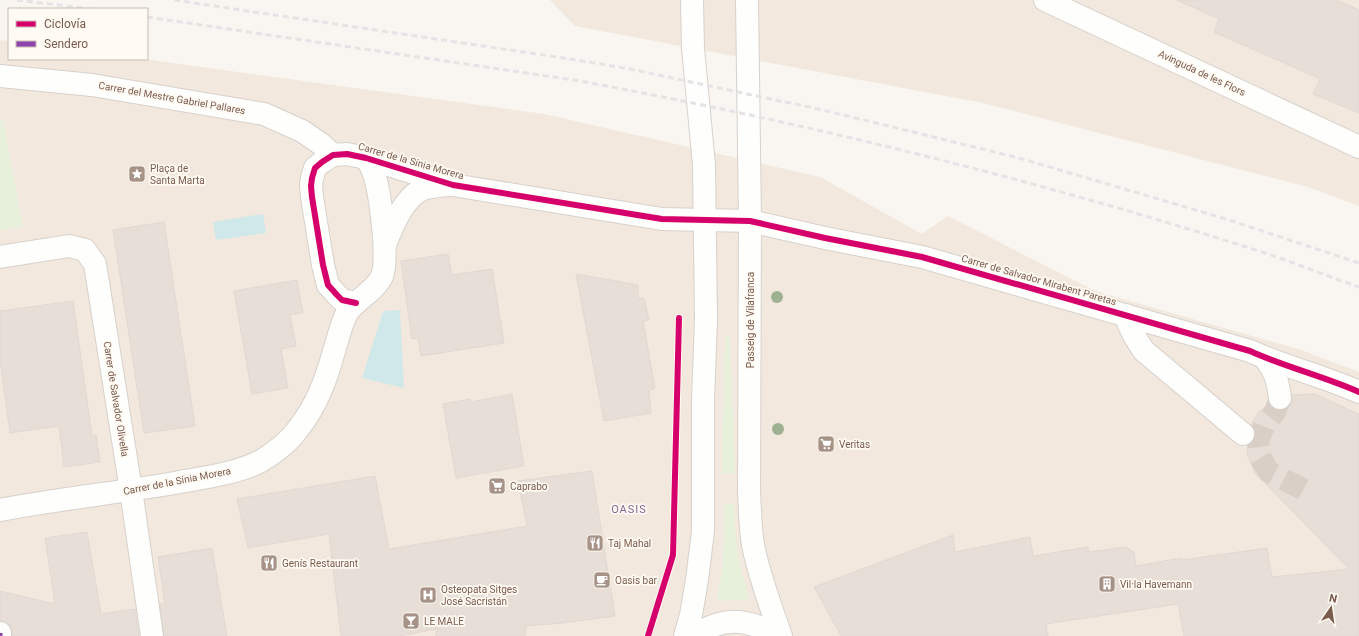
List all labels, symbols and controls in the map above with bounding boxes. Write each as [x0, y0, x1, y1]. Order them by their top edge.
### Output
legend [8, 8, 148, 60]
text: Ciclovía [44, 17, 86, 31]
text: Sendero [44, 37, 88, 51]
street label: Avinguda de les Flors [1157, 48, 1247, 98]
street label: Carrer del Mestre Gabriel Pallares [98, 80, 246, 116]
street label: Carrer de la Sínia Morera [357, 141, 465, 181]
place label: Plaça de Santa Marta [150, 163, 205, 186]
place icon: Plaça de Santa Marta [127, 164, 147, 184]
street label: Carrer de Salvador Mirabent Paretas [960, 253, 1118, 307]
street label: Passeig de Vilafranca [745, 272, 756, 368]
street label: Carrer de Salvador Olivella [101, 341, 131, 457]
supermarket icon: Veritas [816, 434, 836, 454]
place label: Veritas [839, 439, 870, 450]
street label: Carrer de la Sínia Morera [122, 465, 232, 497]
supermarket icon: Caprabo [487, 476, 507, 496]
place label: Caprabo [510, 481, 548, 492]
district label: OASIS [611, 503, 647, 516]
restaurant icon: Taj Mahal [585, 533, 605, 553]
place label: Taj Mahal [608, 538, 651, 549]
restaurant icon: Genís Restaurant [259, 553, 279, 573]
place label: Genís Restaurant [282, 558, 358, 569]
cafe icon: Oasis bar [592, 570, 612, 590]
building icon: Vil·la Havemann [1097, 574, 1117, 594]
place label: Oasis bar [615, 575, 658, 586]
place label: Vil·la Havemann [1120, 579, 1192, 590]
place label: Osteopata Sitges José Sacristán [441, 584, 517, 607]
hospital icon: Osteopata Sitges José Sacristán [418, 585, 438, 605]
north arrow [1311, 588, 1351, 628]
text: N [1328, 592, 1339, 606]
bar icon: LE MALE [401, 611, 421, 631]
place label: LE MALE [424, 616, 464, 627]

